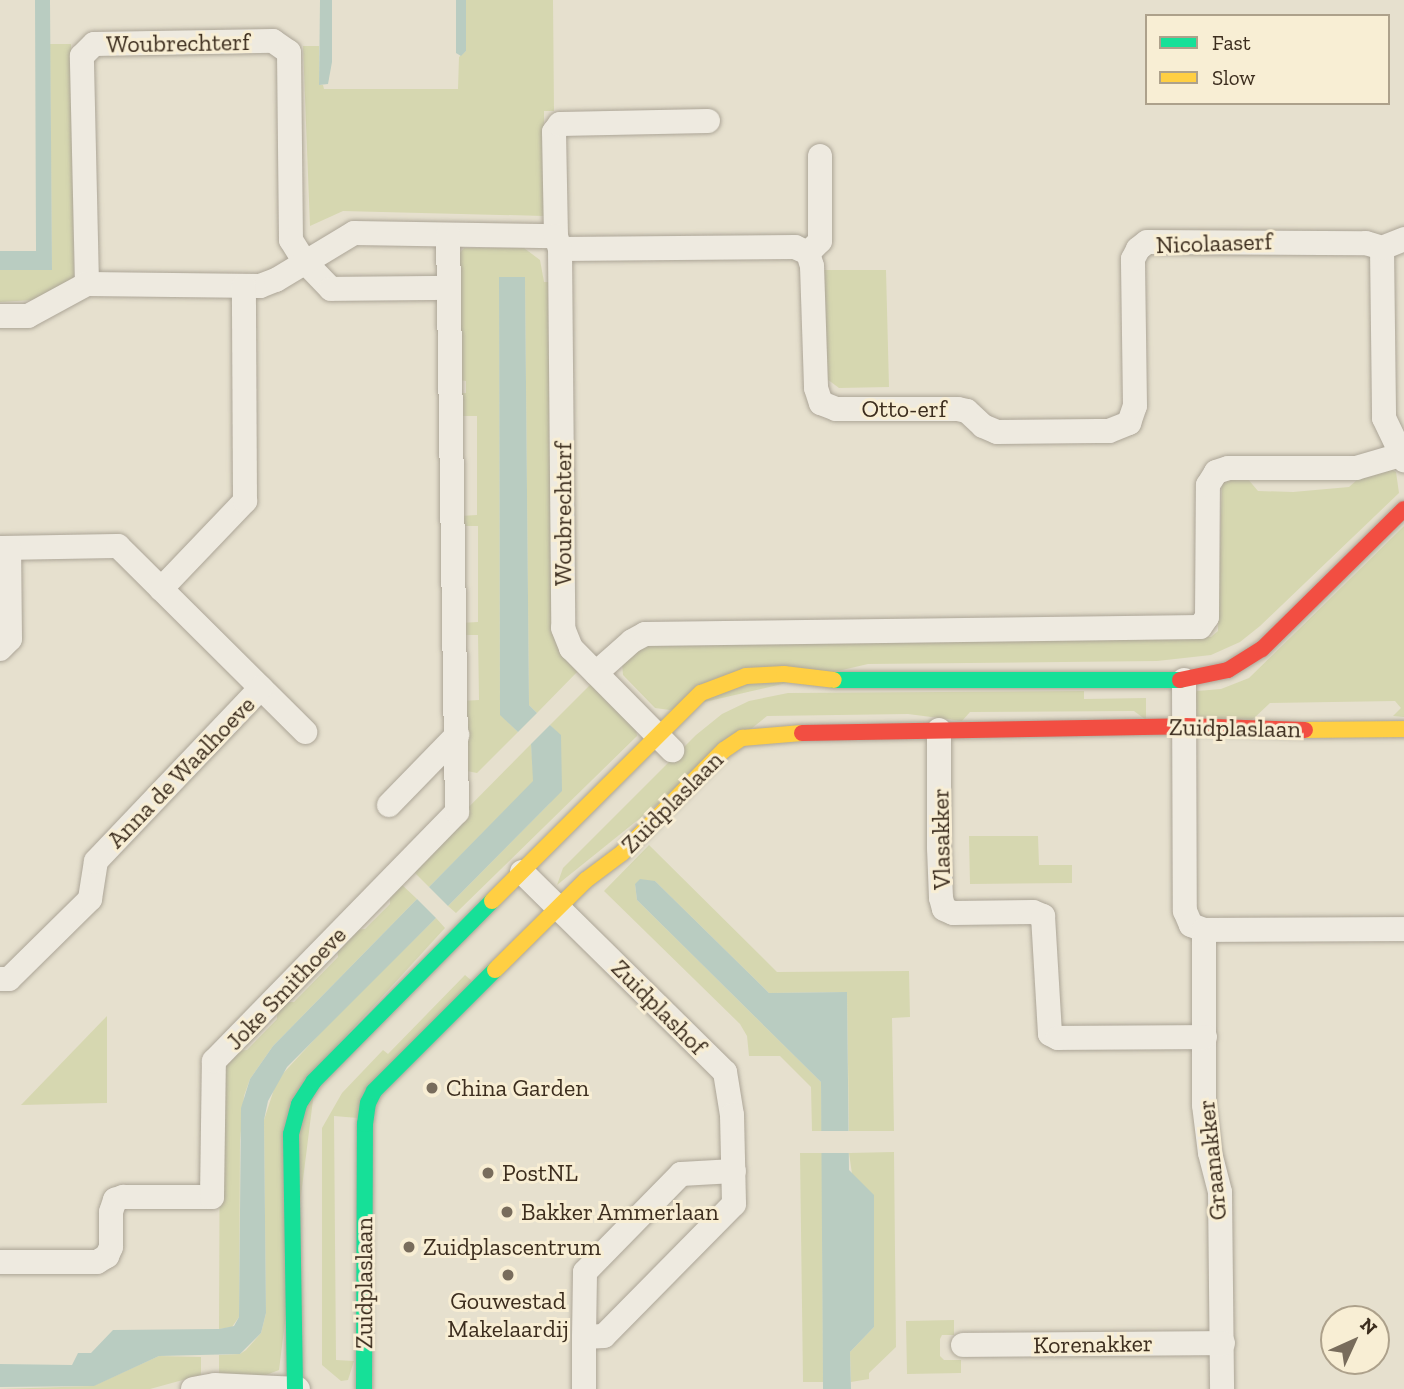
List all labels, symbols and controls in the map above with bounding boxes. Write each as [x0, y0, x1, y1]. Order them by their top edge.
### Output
legend [1145, 14, 1390, 105]
street label: Woubrechterf [106, 27, 250, 59]
text: Fast [1212, 30, 1251, 55]
text: Slow [1212, 65, 1255, 90]
street label: Nicolaaserf [1155, 227, 1273, 259]
street label: Otto-erf [862, 395, 946, 423]
street label: Woubrechterf [549, 442, 577, 586]
street label: Anna de Waalhoeve [101, 690, 261, 854]
street label: Zuidplaslaan [1169, 712, 1301, 744]
street label: Zuidplaslaan [615, 745, 729, 859]
street label: Vlasakker [926, 788, 956, 890]
street label: Joke Smithoeve [220, 920, 352, 1056]
street label: Zuidplashof [606, 954, 712, 1060]
place label: China Garden [446, 1074, 589, 1102]
marker: China Garden [424, 1080, 440, 1096]
street label: Graanakker [1191, 1098, 1233, 1222]
place label: PostNL [502, 1159, 578, 1187]
marker: PostNL [480, 1165, 496, 1181]
place label: Bakker Ammerlaan [521, 1198, 720, 1226]
marker: Bakker Ammerlaan [499, 1204, 515, 1220]
street label: Zuidplaslaan [350, 1217, 378, 1349]
place label: Zuidplascentrum [423, 1233, 601, 1261]
marker: Zuidplascentrum [401, 1239, 417, 1255]
marker: Gouwestad Makelaardij [500, 1267, 516, 1283]
place label: Gouwestad Makelaardij [447, 1287, 569, 1343]
north arrow [1320, 1305, 1390, 1375]
text: N [1356, 1313, 1382, 1339]
street label: Korenakker [1033, 1329, 1153, 1359]

